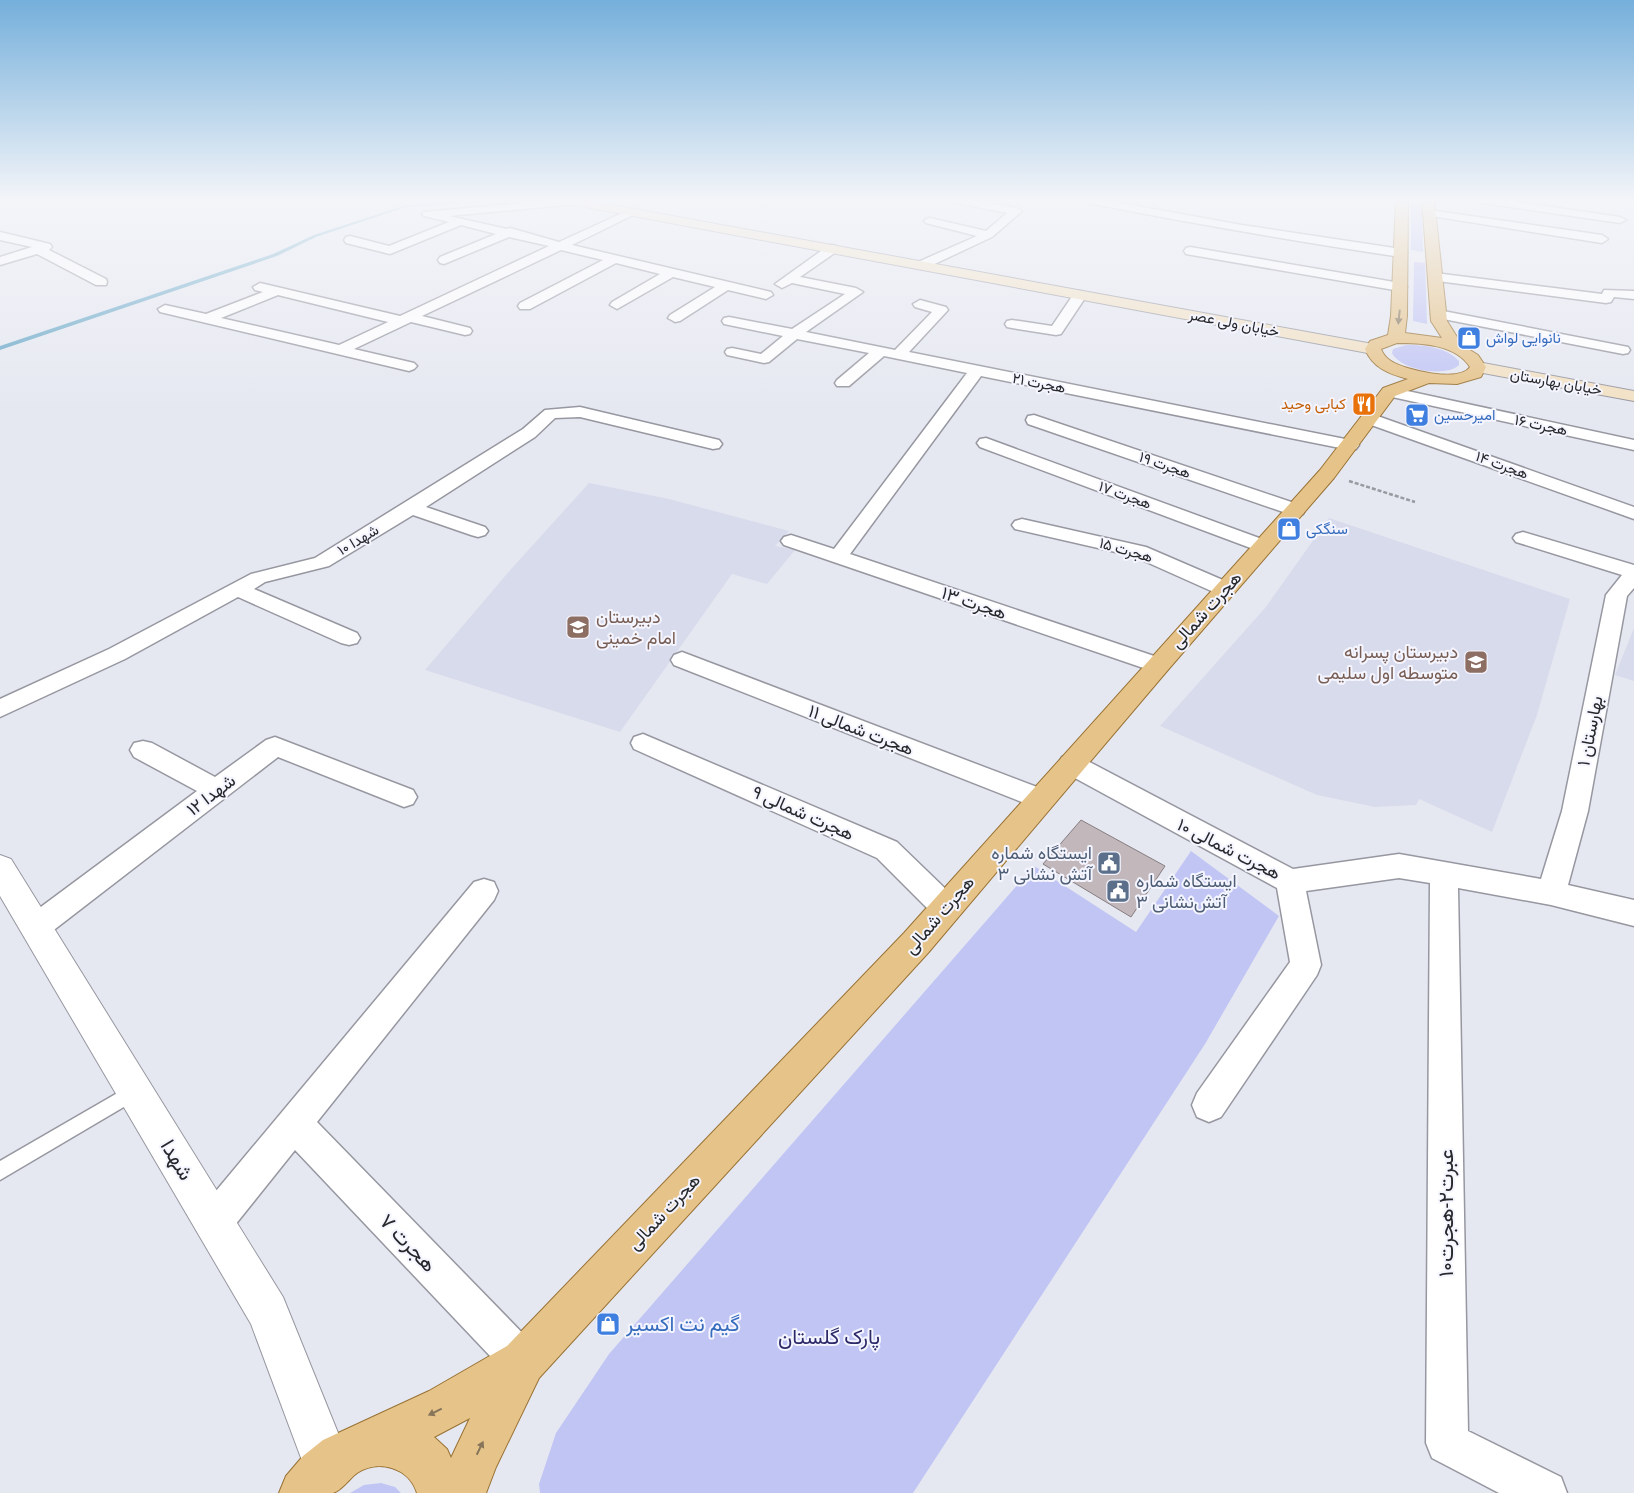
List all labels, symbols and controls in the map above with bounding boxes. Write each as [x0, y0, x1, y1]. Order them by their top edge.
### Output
street label: خیابان ولی عصر [1186, 305, 1281, 342]
one-way arrow [1395, 310, 1403, 326]
shop icon: نانوایی لواش [1456, 325, 1482, 351]
place label: نانوایی لواش [1486, 329, 1561, 348]
street label: خیابان بهارستان [1509, 365, 1603, 399]
street label: هجرت ۲۱ [1011, 369, 1067, 397]
restaurant icon: کبابی وحید [1351, 391, 1377, 417]
place label: کبابی وحید [1281, 395, 1346, 414]
supermarket icon: امیرحسین [1404, 402, 1430, 428]
place label: امیرحسین [1434, 406, 1496, 425]
street label: هجرت ۱۶ [1513, 411, 1569, 439]
street label: هجرت ۱۴ [1473, 447, 1531, 483]
street label: هجرت ۱۹ [1137, 448, 1193, 482]
street label: هجرت ۱۷ [1096, 477, 1154, 513]
shop icon: سنگکی [1276, 516, 1302, 542]
place label: سنگکی [1306, 520, 1348, 539]
street label: شهدا ۱۰ [334, 521, 382, 559]
street label: هجرت ۱۵ [1097, 534, 1155, 566]
street label: هجرت شمالی [1166, 567, 1246, 653]
street label: هجرت ۱۳ [939, 582, 1009, 624]
place label: دبیرستان امام خمینی [596, 606, 676, 650]
school or university icon: دبیرستان امام خمینی [565, 614, 591, 640]
place label: دبیرستان پسرانه متوسطه اول سلیمی [1318, 641, 1458, 684]
school or university icon: دبیرستان پسرانه متوسطه اول سلیمی [1463, 649, 1489, 675]
street label: بهارستان ۱ [1572, 694, 1608, 768]
street label: هجرت شمالی ۱۱ [805, 700, 917, 760]
street label: شهدا ۱۲ [182, 769, 240, 821]
street label: هجرت شمالی ۹ [749, 781, 857, 845]
street label: هجرت شمالی ۱۰ [1174, 813, 1284, 885]
place label: ایستگاه شماره ۳ آتش نشانی [991, 842, 1094, 885]
public building icon: ایستگاه شماره ۳ آتش نشانی [1096, 850, 1122, 876]
place label: ایستگاه شماره ۳ آتش‌نشانی [1136, 870, 1237, 913]
street label: هجرت شمالی [899, 871, 979, 959]
public building icon: ایستگاه شماره ۳ آتش‌نشانی [1105, 878, 1131, 904]
street label: شهدا [155, 1135, 198, 1185]
street label: عبرت۲-هجرت۱۰ [1434, 1149, 1459, 1277]
street label: هجرت شمالی [623, 1169, 705, 1255]
street label: هجرت ۷ [374, 1209, 441, 1278]
shop icon: گیم نت اکسیر [595, 1311, 621, 1337]
place label: گیم نت اکسیر [625, 1312, 740, 1338]
park label: پارک گلستان [778, 1325, 880, 1351]
one-way arrow [427, 1408, 442, 1416]
one-way arrow [476, 1441, 484, 1455]

